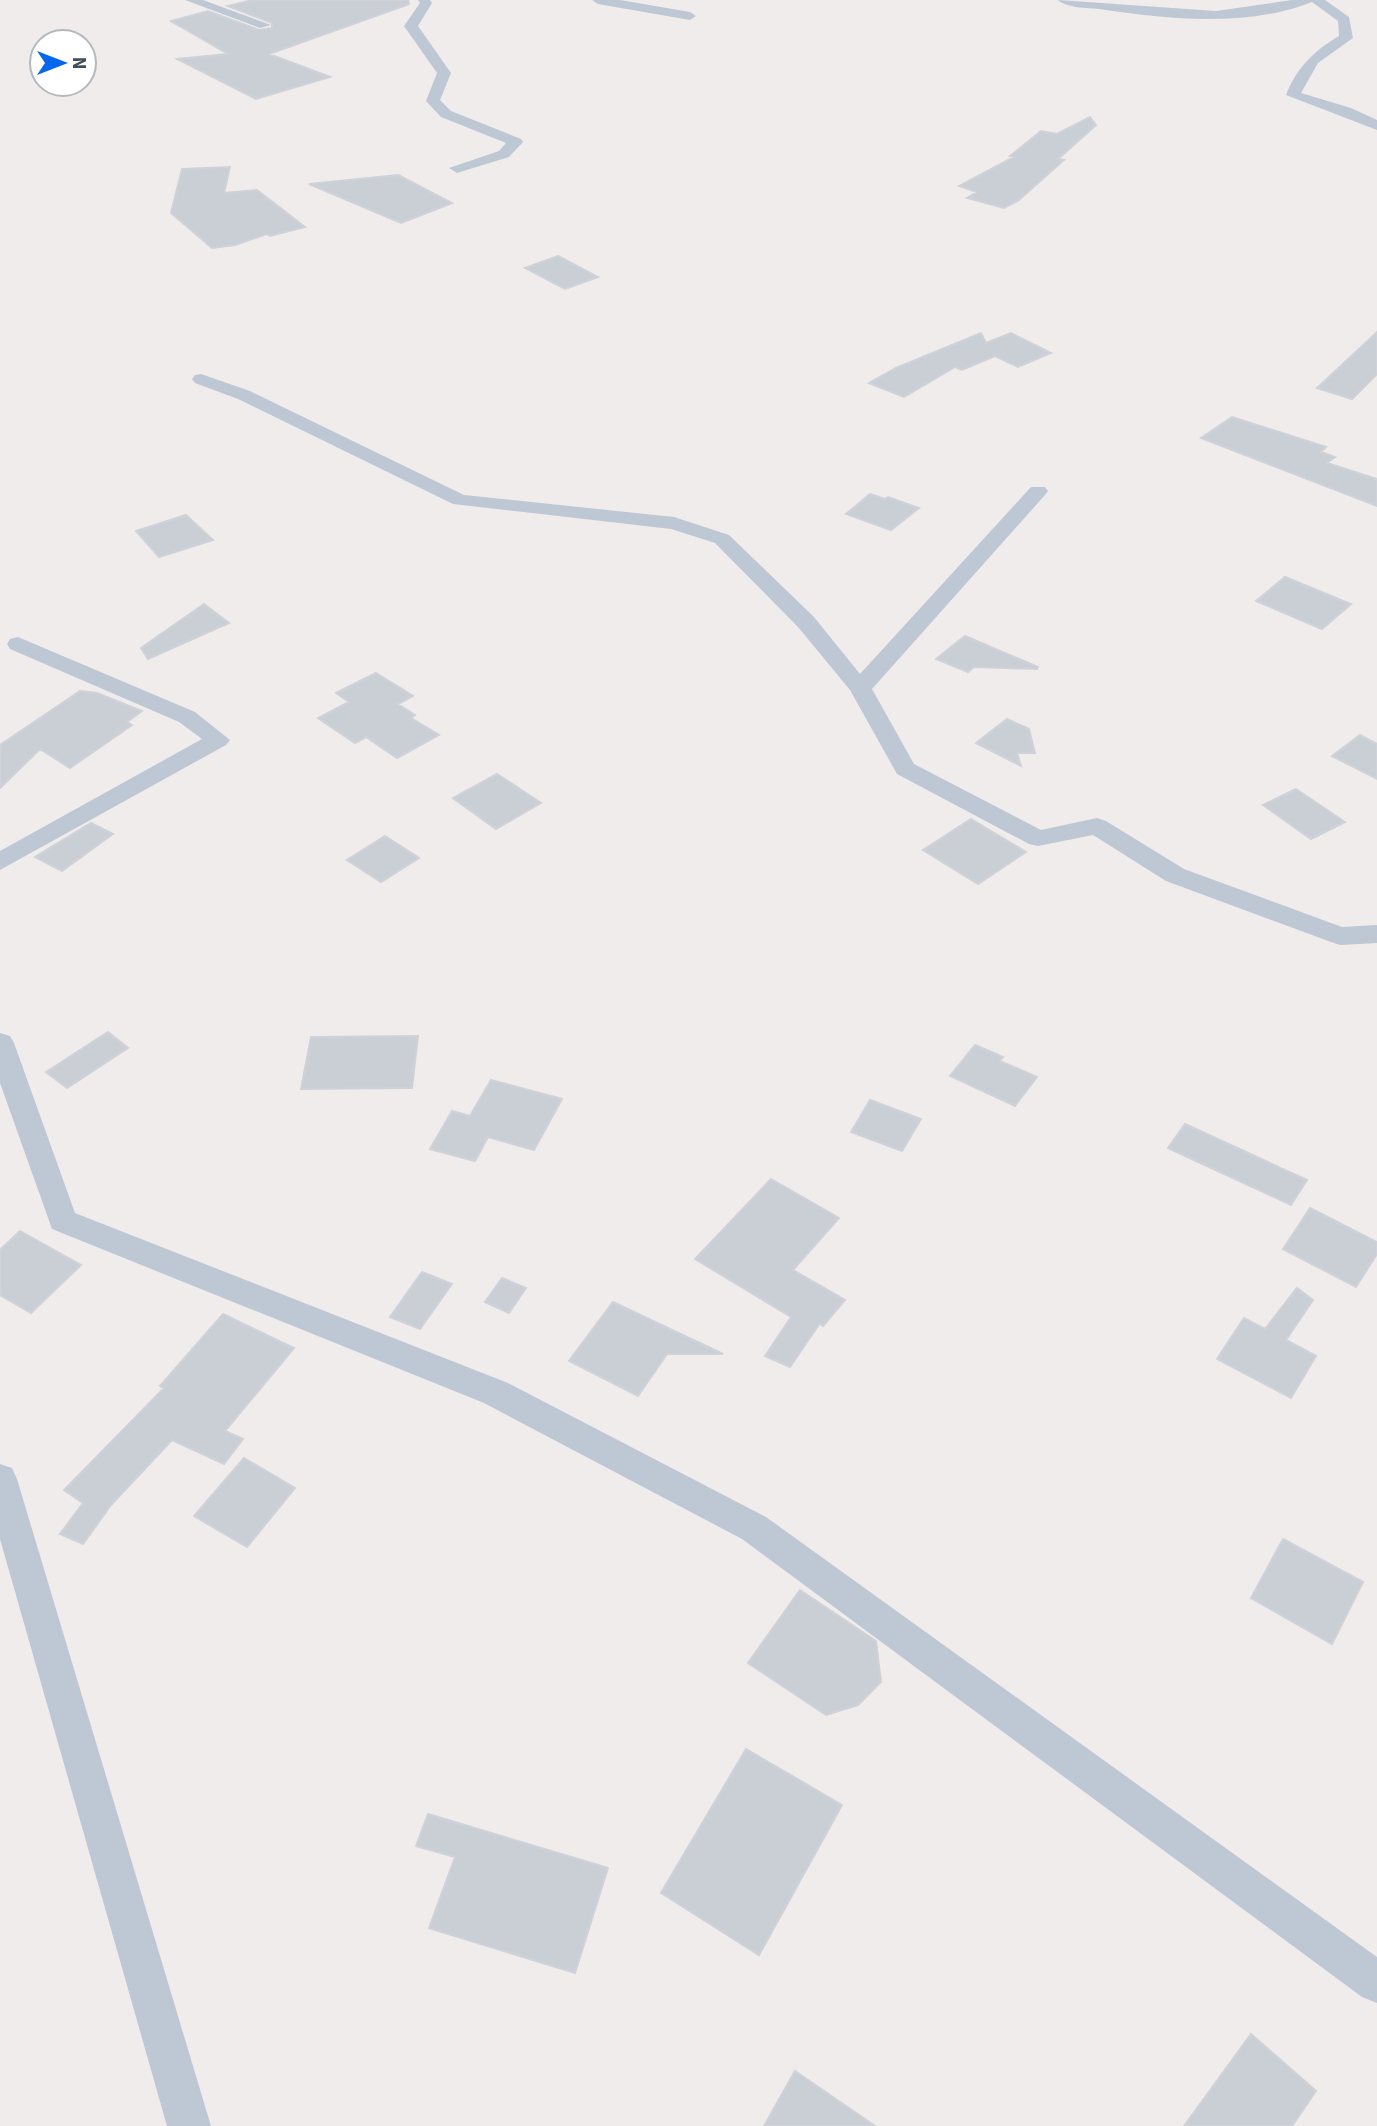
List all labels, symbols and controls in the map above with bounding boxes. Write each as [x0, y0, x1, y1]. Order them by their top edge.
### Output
north arrow [28, 28, 98, 98]
text: N [65, 57, 92, 69]

